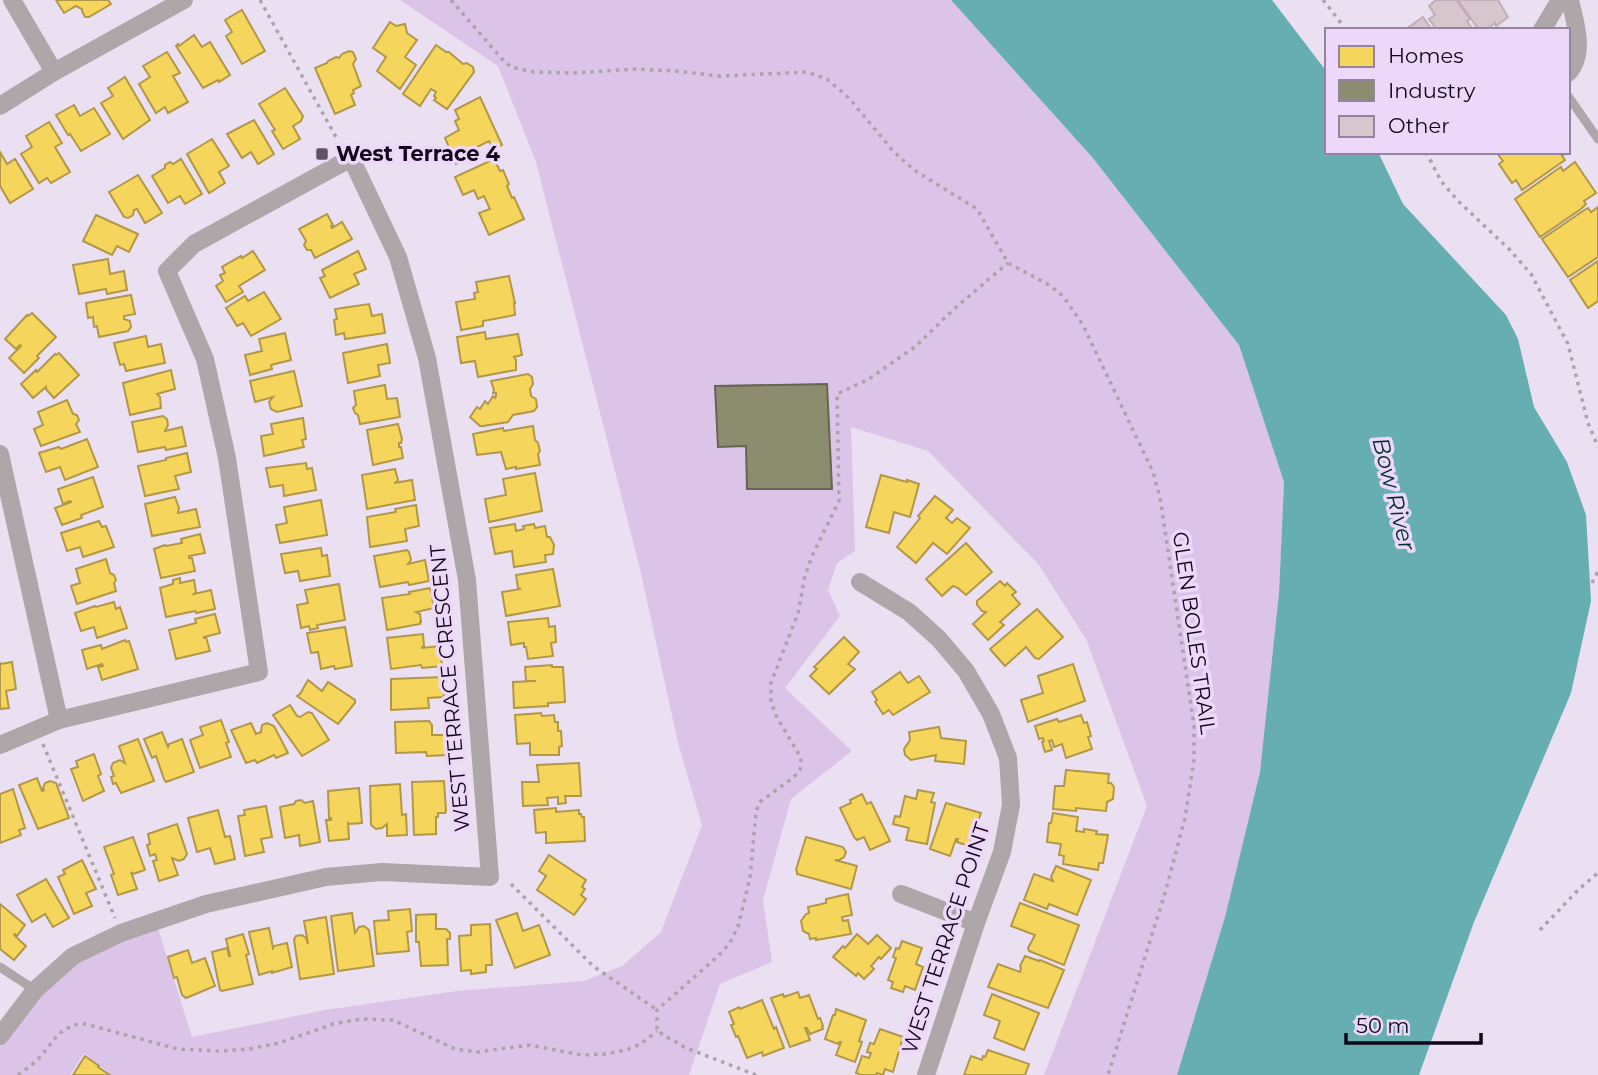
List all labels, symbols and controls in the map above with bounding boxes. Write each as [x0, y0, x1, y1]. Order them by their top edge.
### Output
legend [1325, 28, 1570, 154]
text: Homes [1388, 43, 1463, 68]
text: Industry [1388, 78, 1476, 103]
text: Other [1388, 113, 1450, 138]
place label: West Terrace 4 [336, 141, 501, 166]
marker: West Terrace 4 [314, 146, 330, 162]
water label: Bow River [1366, 434, 1422, 554]
street label: GLEN BOLES TRAIL [1168, 530, 1221, 737]
street label: WEST TERRACE CRESCENT [424, 543, 475, 833]
street label: WEST TERRACE POINT [896, 819, 995, 1056]
scale bar [1346, 1002, 1481, 1046]
text: 50 m [1356, 1013, 1410, 1038]

